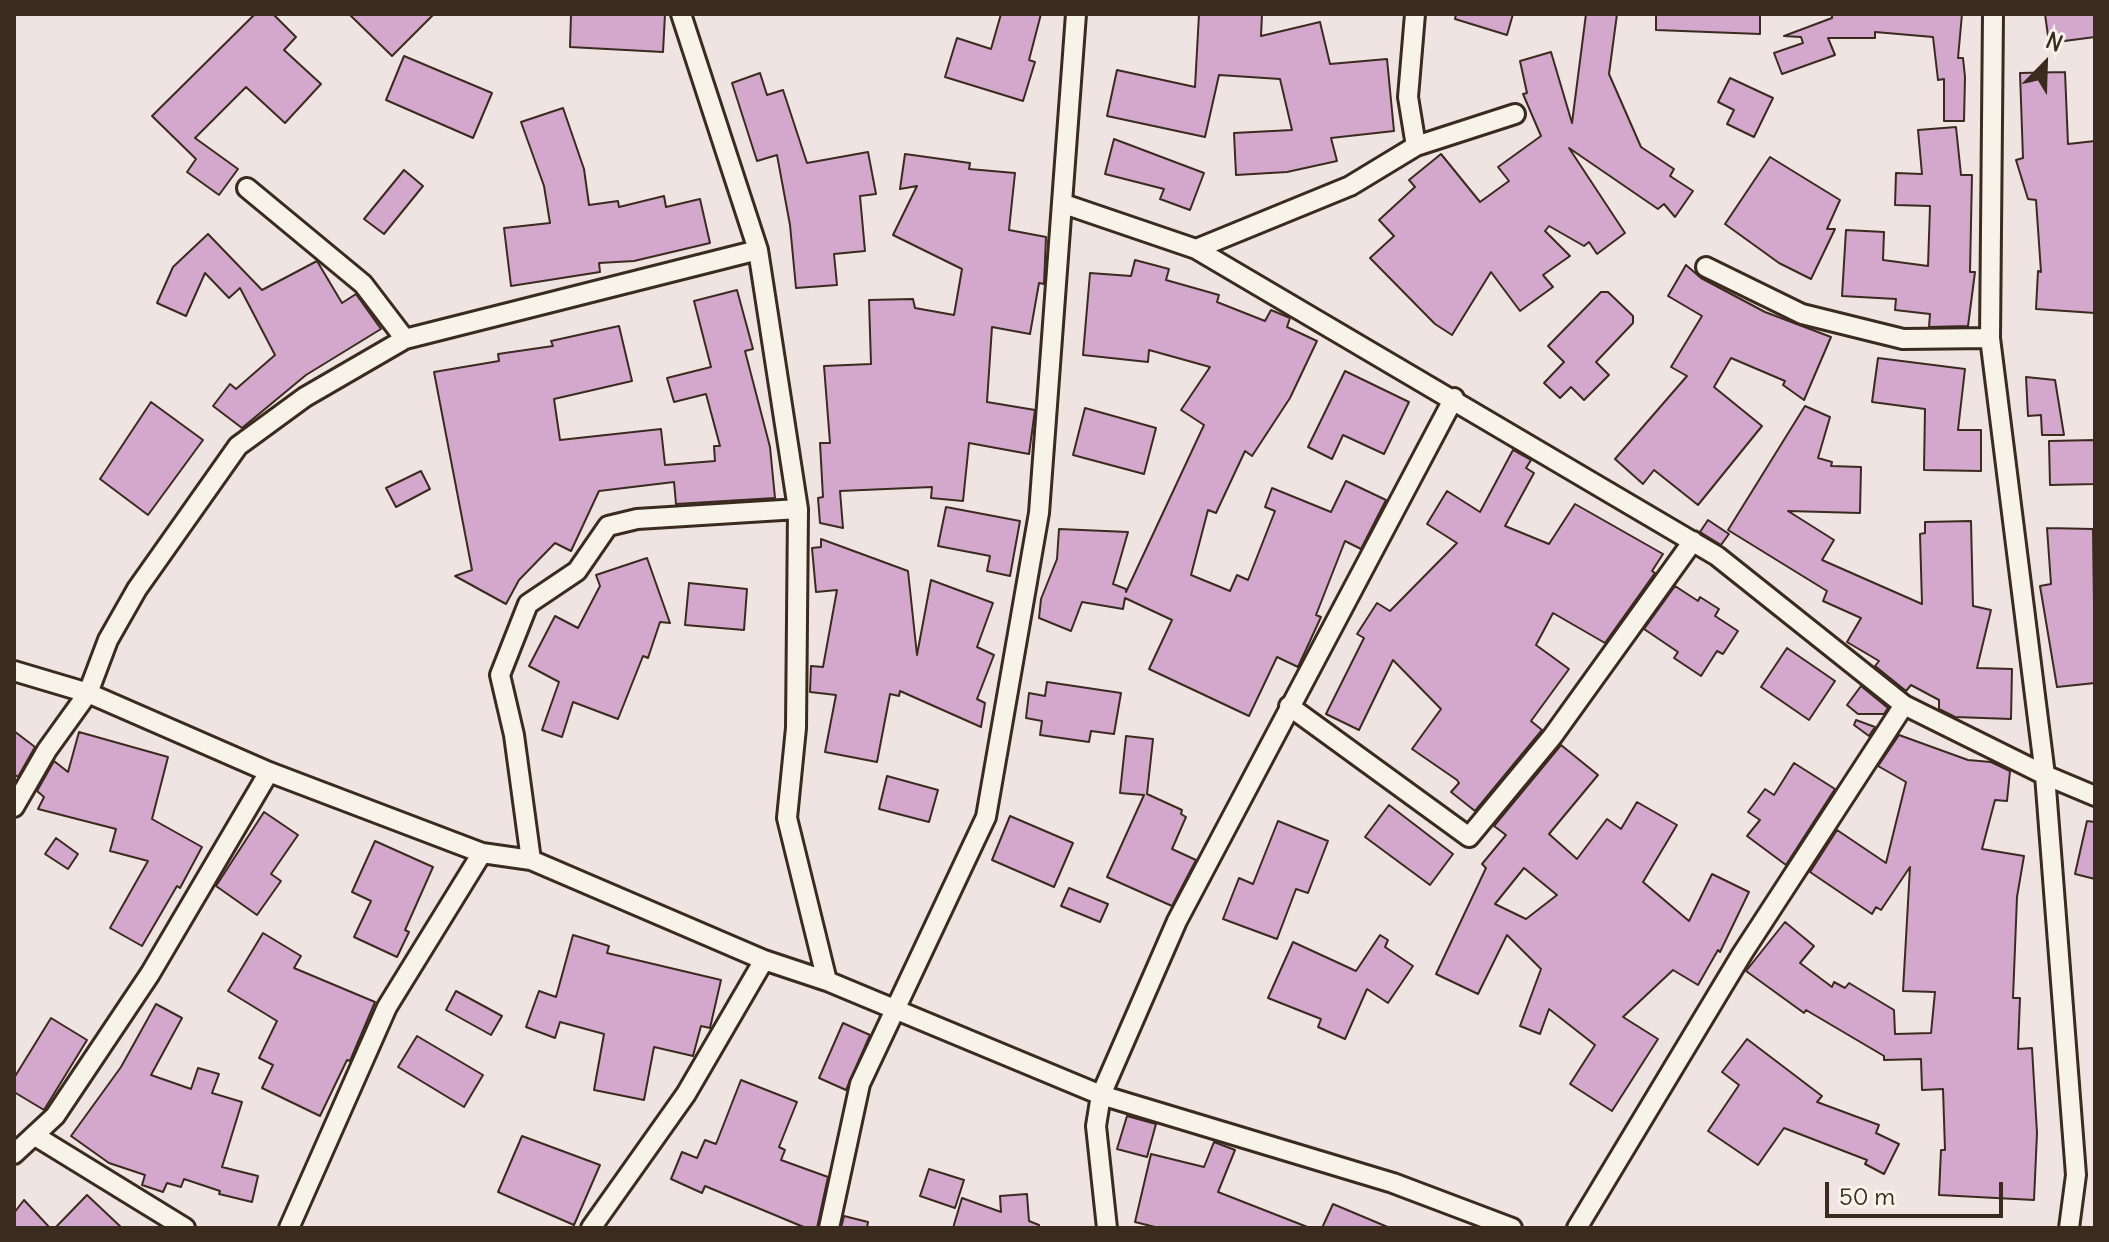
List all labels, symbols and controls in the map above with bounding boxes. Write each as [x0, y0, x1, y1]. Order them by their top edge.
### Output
north arrow [2005, 24, 2085, 104]
text: N [2042, 26, 2067, 58]
scale bar [1829, 1166, 2007, 1216]
text: 50 m [1839, 1181, 1895, 1211]

